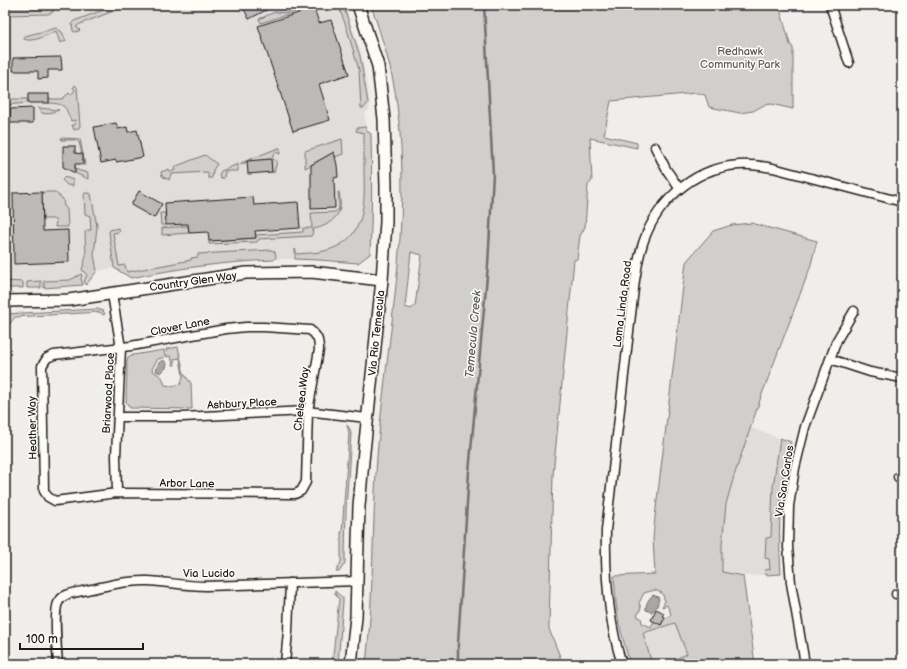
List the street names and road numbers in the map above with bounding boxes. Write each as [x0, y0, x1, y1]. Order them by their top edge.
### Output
street label: Loma Linda Road [611, 260, 634, 348]
street label: Country Glen Way [149, 269, 238, 294]
street label: Via Rio Temecula [366, 290, 387, 377]
street label: Clover Lane [149, 314, 211, 339]
street label: Briarwood Place [100, 352, 117, 434]
street label: Chelsea Way [291, 366, 312, 432]
street label: Ashbury Place [207, 395, 278, 412]
street label: Heather Way [25, 396, 40, 460]
street label: Via San Carlos [772, 444, 797, 518]
street label: Arbor Lane [159, 477, 215, 490]
street label: Via Lucido [183, 567, 235, 580]

